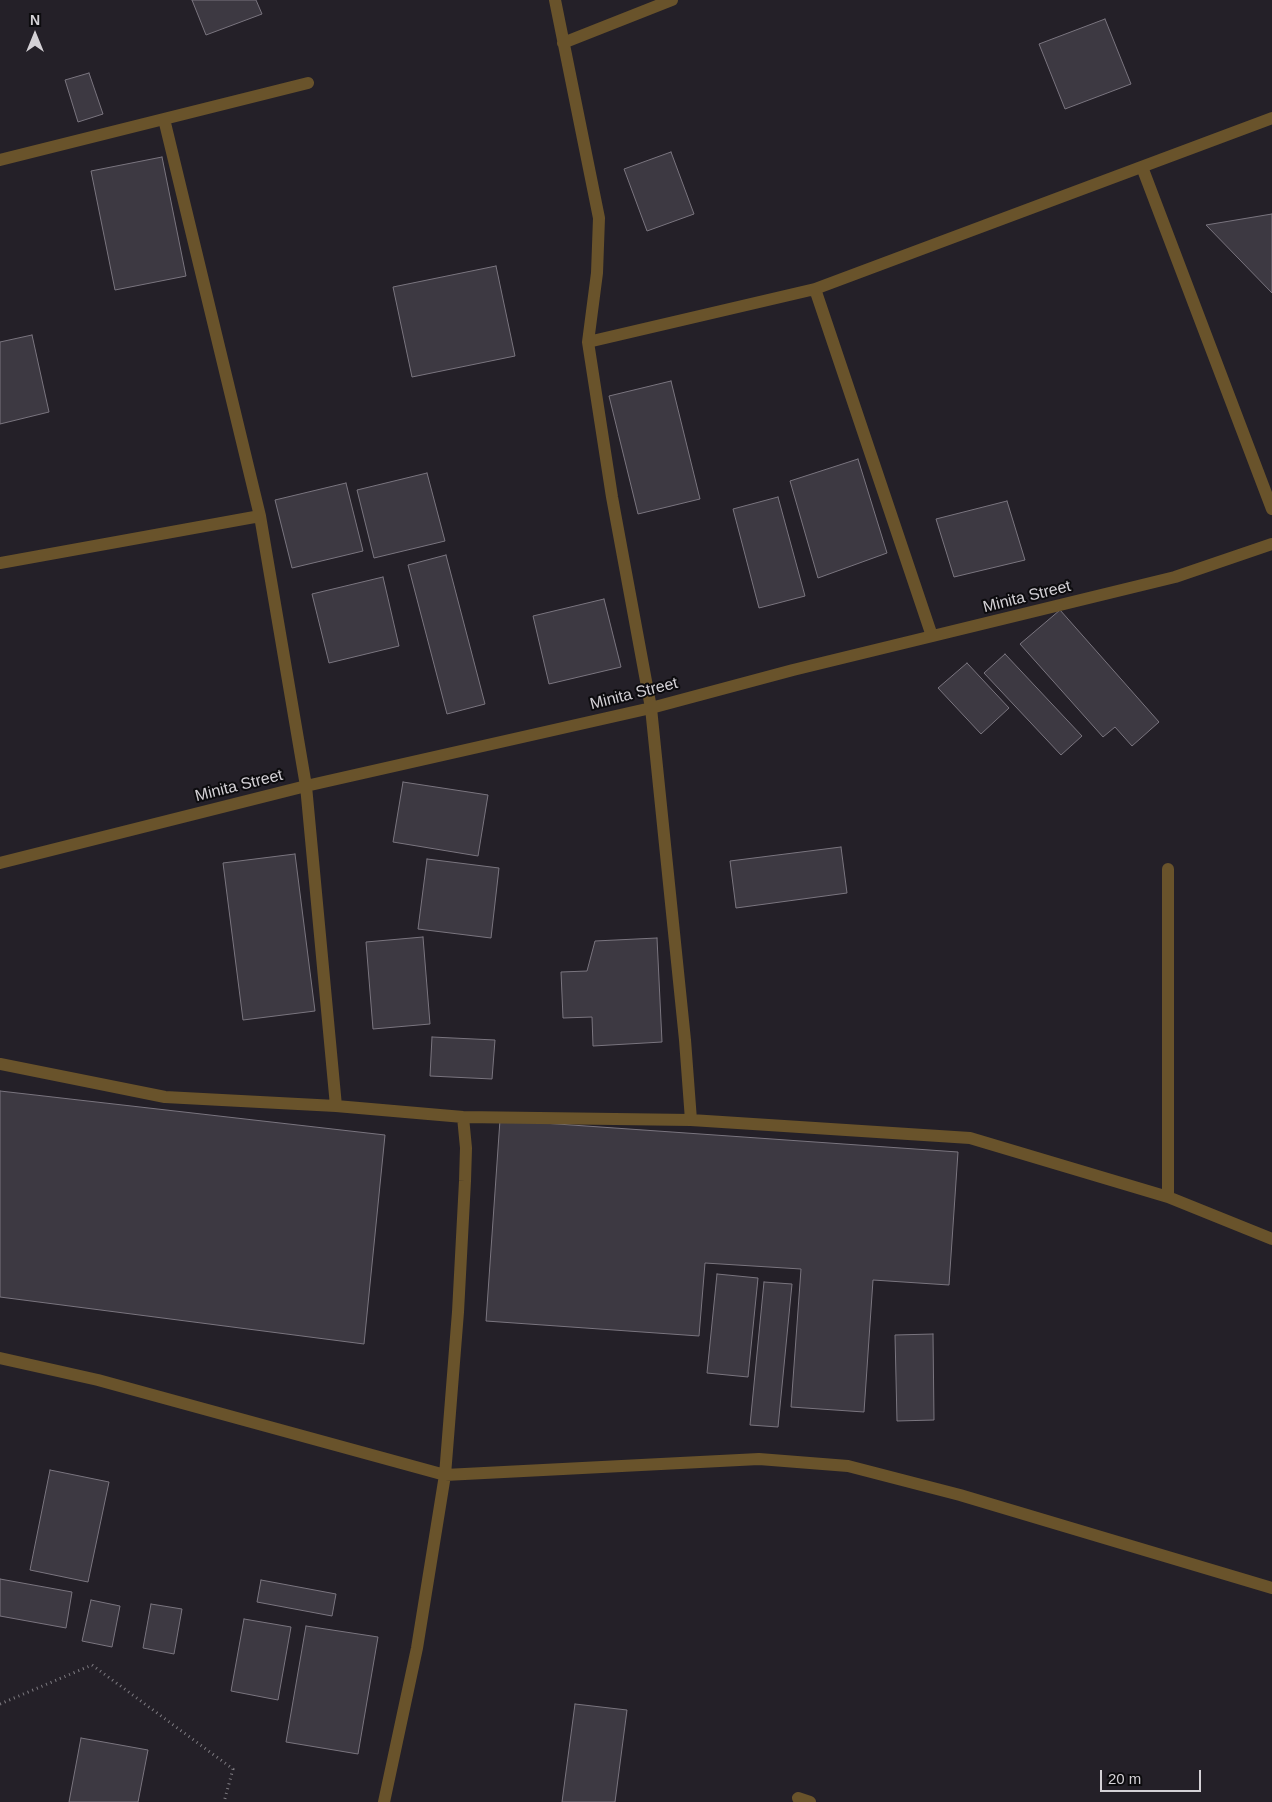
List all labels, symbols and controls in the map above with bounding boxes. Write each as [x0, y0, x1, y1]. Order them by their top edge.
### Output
north arrow [10, 10, 60, 60]
text: N [30, 12, 40, 28]
street label: Minita Street [981, 577, 1073, 617]
street label: Minita Street [588, 674, 680, 714]
street label: Minita Street [193, 766, 285, 806]
scale bar [1102, 1760, 1203, 1792]
text: 20 m [1108, 1770, 1141, 1787]

